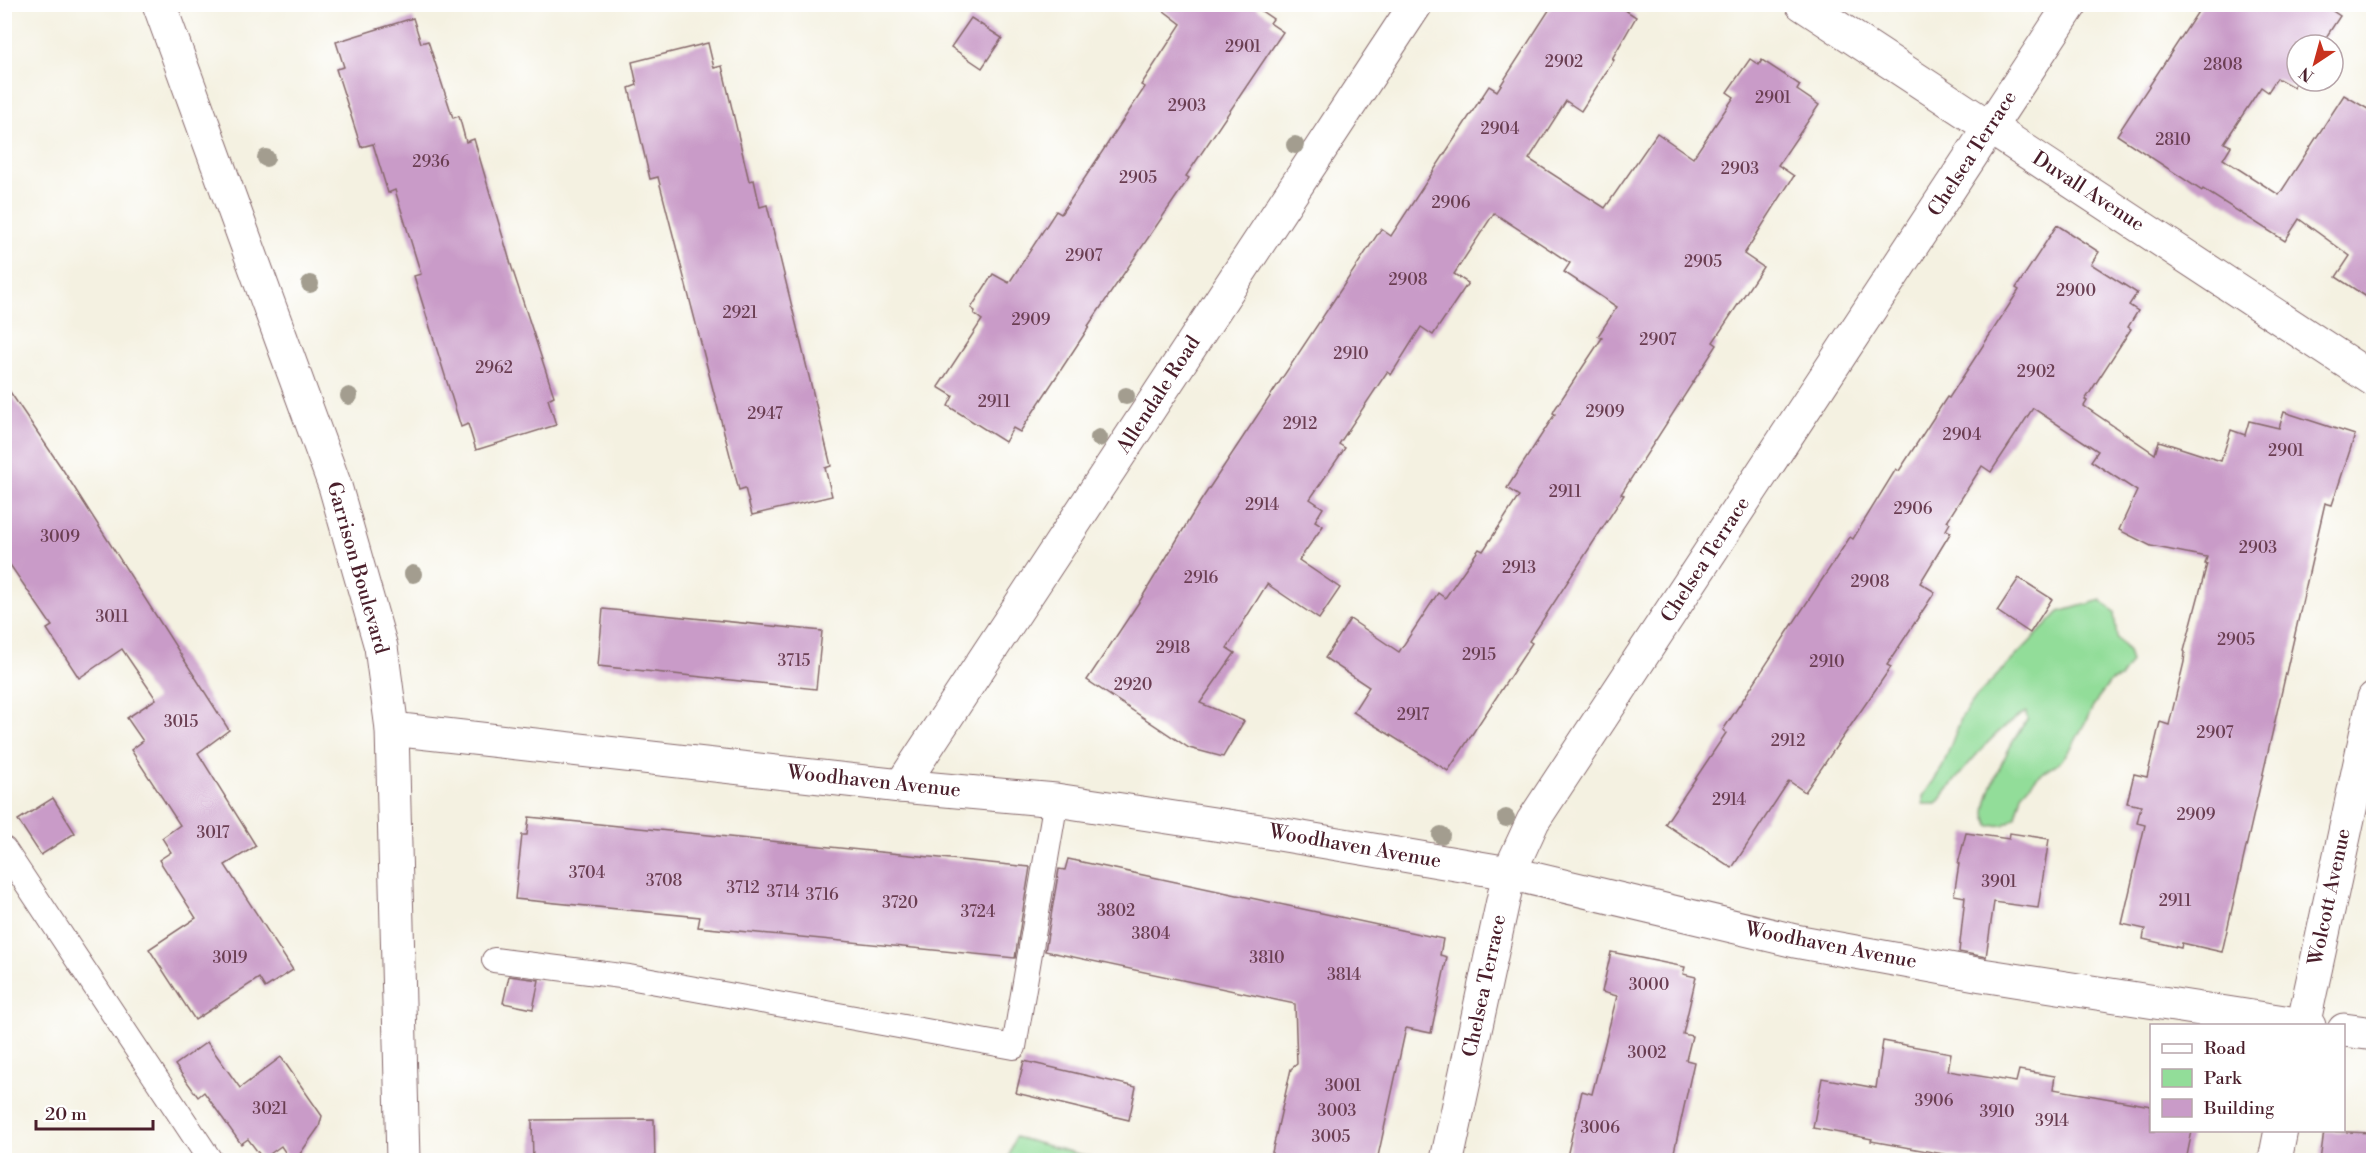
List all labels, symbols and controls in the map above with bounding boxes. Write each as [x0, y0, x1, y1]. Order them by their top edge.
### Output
north arrow [2285, 33, 2345, 93]
house number: 2901 [1225, 37, 1261, 57]
house number: 2902 [1545, 52, 1583, 72]
house number: 2808 [2203, 55, 2243, 75]
text: N [2295, 62, 2318, 86]
street label: Chelsea Terrace [1923, 86, 2023, 222]
house number: 2901 [1755, 88, 1791, 108]
house number: 2903 [1168, 96, 1206, 116]
house number: 2904 [1481, 119, 1520, 139]
house number: 2810 [2155, 130, 2191, 150]
street label: Duvall Avenue [2027, 146, 2149, 238]
house number: 2936 [412, 152, 450, 172]
house number: 2903 [1721, 159, 1759, 179]
house number: 2905 [1119, 168, 1157, 188]
house number: 2906 [1431, 193, 1471, 213]
house number: 2907 [1065, 246, 1103, 266]
house number: 2905 [1684, 252, 1722, 272]
house number: 2908 [1388, 270, 1428, 290]
house number: 2900 [2056, 281, 2096, 301]
house number: 2921 [722, 303, 758, 323]
house number: 2909 [1011, 310, 1051, 330]
house number: 2907 [1639, 330, 1677, 350]
street label: Allendale Road [1111, 331, 1207, 460]
house number: 2910 [1333, 344, 1369, 364]
house number: 2962 [475, 358, 513, 378]
house number: 2902 [2017, 362, 2055, 382]
house number: 2911 [978, 392, 1010, 412]
house number: 2909 [1585, 402, 1625, 422]
house number: 2947 [747, 404, 783, 424]
house number: 2912 [1283, 414, 1317, 434]
house number: 2904 [1943, 425, 1982, 445]
house number: 2901 [2268, 441, 2304, 461]
street label: Garrison Boulevard [320, 479, 394, 658]
house number: 2911 [1549, 482, 1581, 502]
street label: Chelsea Terrace [1656, 492, 1756, 628]
house number: 2914 [1245, 495, 1280, 515]
house number: 2906 [1893, 499, 1933, 519]
house number: 3009 [40, 527, 80, 547]
house number: 2903 [2239, 538, 2277, 558]
house number: 2913 [1502, 558, 1536, 578]
house number: 2916 [1184, 568, 1218, 588]
house number: 2908 [1850, 572, 1890, 592]
house number: 3011 [95, 607, 129, 627]
house number: 2905 [2217, 630, 2255, 650]
house number: 2918 [1156, 638, 1191, 658]
house number: 2915 [1462, 645, 1496, 665]
house number: 3715 [778, 651, 811, 671]
house number: 2910 [1809, 652, 1845, 672]
house number: 2920 [1114, 675, 1152, 695]
house number: 2917 [1397, 705, 1429, 725]
house number: 3015 [164, 712, 199, 732]
house number: 2907 [2196, 723, 2234, 743]
house number: 2912 [1771, 731, 1805, 751]
street label: Woodhaven Avenue [785, 760, 962, 804]
house number: 2914 [1712, 790, 1747, 810]
house number: 2909 [2176, 805, 2216, 825]
street label: Woodhaven Avenue [1266, 819, 1443, 874]
house number: 3017 [196, 823, 230, 843]
street label: Wolcott Avenue [2303, 826, 2357, 969]
house number: 3704 [569, 863, 606, 883]
house number: 3708 [646, 871, 682, 891]
house number: 3901 [1981, 872, 2017, 892]
house number: 3712 [726, 878, 760, 898]
house number: 3714 [767, 882, 800, 902]
house number: 3716 [805, 885, 839, 905]
house number: 2911 [2159, 891, 2191, 911]
house number: 3720 [882, 893, 918, 913]
house number: 3802 [1097, 901, 1135, 921]
house number: 3724 [960, 902, 996, 922]
street label: Chelsea Terrace [1458, 912, 1512, 1060]
street label: Woodhaven Avenue [1742, 917, 1919, 975]
house number: 3804 [1132, 924, 1171, 944]
house number: 3019 [213, 948, 248, 968]
house number: 3810 [1249, 948, 1285, 968]
house number: 3814 [1327, 965, 1362, 985]
house number: 3000 [1629, 975, 1669, 995]
legend [2150, 1024, 2345, 1132]
text: Road [2204, 1037, 2247, 1060]
house number: 3002 [1628, 1043, 1666, 1063]
text: Park [2204, 1067, 2243, 1090]
house number: 3001 [1325, 1076, 1361, 1096]
house number: 3906 [1915, 1091, 1954, 1111]
scale bar [36, 1093, 153, 1131]
text: Building [2203, 1097, 2275, 1120]
house number: 3021 [252, 1099, 288, 1119]
house number: 3003 [1318, 1101, 1357, 1121]
house number: 3910 [1979, 1102, 2015, 1122]
text: 20 m [45, 1103, 87, 1126]
house number: 3914 [2035, 1111, 2069, 1131]
house number: 3006 [1580, 1118, 1620, 1138]
house number: 3005 [1312, 1127, 1351, 1147]

